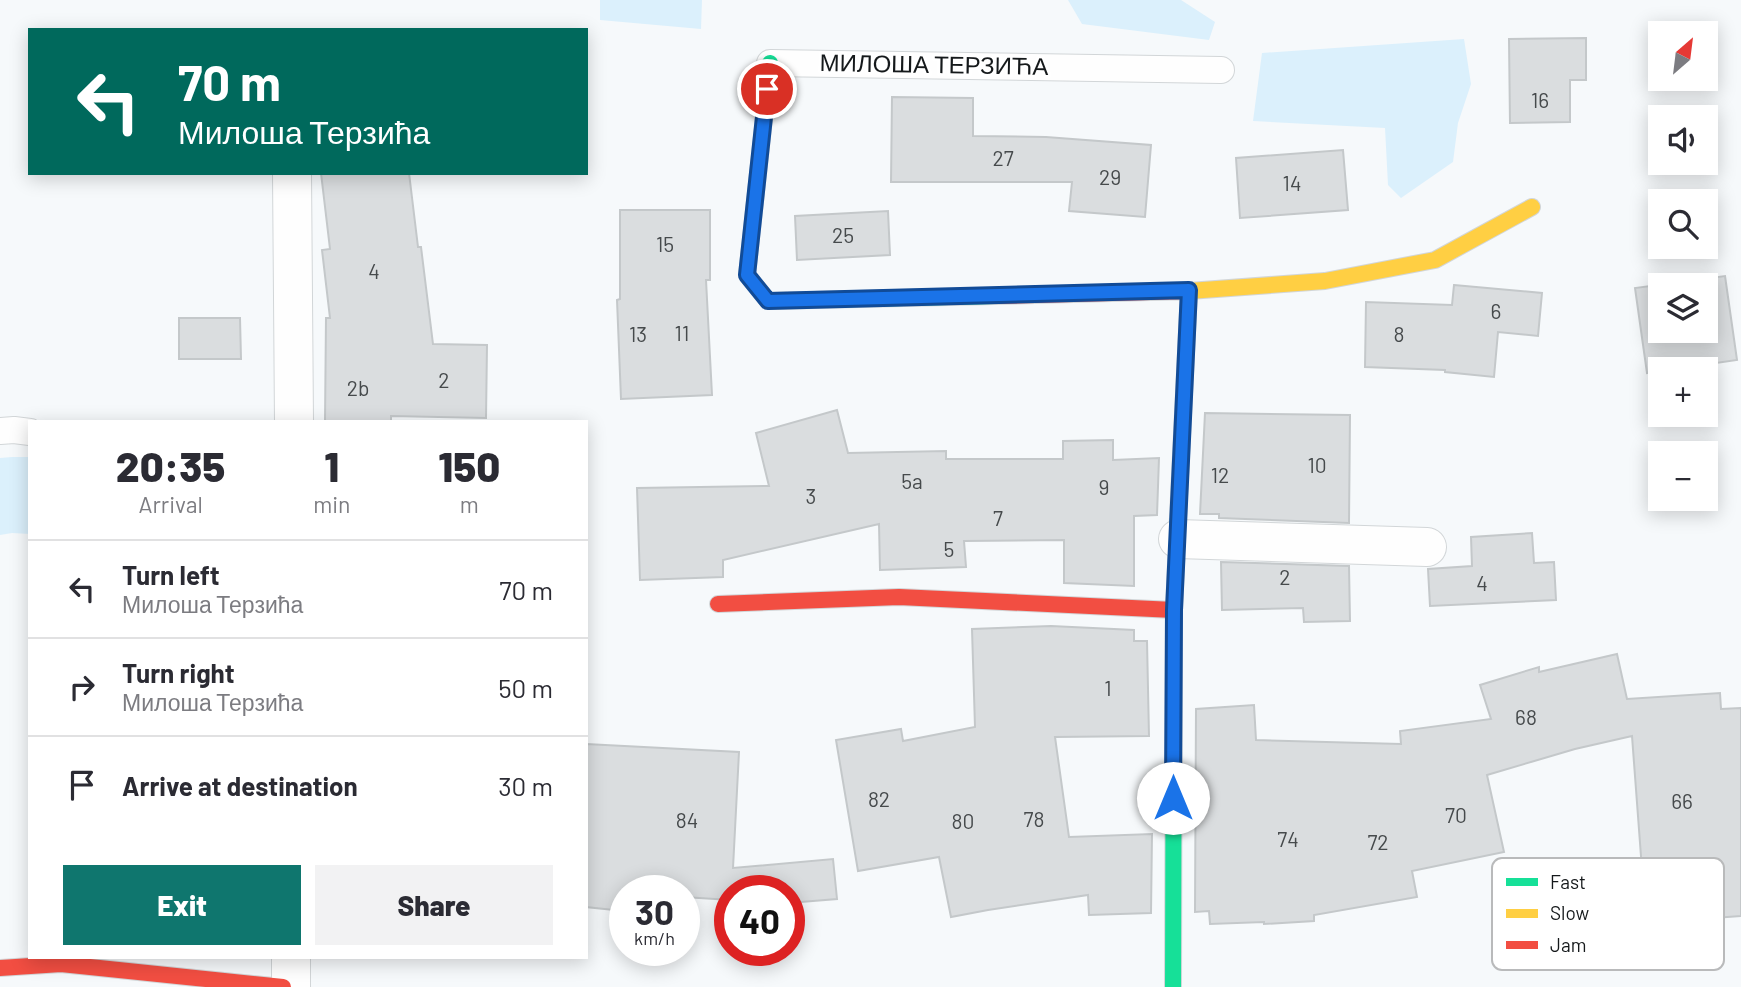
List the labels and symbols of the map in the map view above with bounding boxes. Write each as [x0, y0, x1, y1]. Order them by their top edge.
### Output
north arrow [1648, 21, 1718, 91]
street label: МИЛОША ТЕРЗИЋА [819, 47, 1049, 80]
pin [737, 59, 797, 119]
house number: 16 [1531, 87, 1549, 112]
house number: 27 [992, 145, 1014, 170]
house number: 29 [1099, 164, 1121, 189]
house number: 14 [1283, 170, 1301, 195]
house number: 25 [832, 222, 854, 247]
house number: 15 [656, 231, 674, 256]
house number: 4 [368, 258, 380, 283]
house number: 6 [1491, 298, 1501, 323]
house number: 11 [675, 320, 689, 345]
house number: 13 [629, 321, 647, 346]
house number: 8 [1394, 321, 1404, 346]
house number: 2 [438, 367, 450, 392]
house number: 2b [347, 375, 369, 400]
house number: 10 [1307, 452, 1327, 477]
house number: 12 [1211, 462, 1229, 487]
house number: 5a [901, 468, 923, 493]
house number: 9 [1099, 474, 1109, 499]
house number: 3 [806, 483, 816, 508]
house number: 7 [993, 505, 1003, 530]
house number: 5 [944, 536, 954, 561]
house number: 2 [1279, 564, 1291, 589]
house number: 4 [1476, 570, 1488, 595]
house number: 1 [1104, 675, 1112, 700]
house number: 68 [1515, 704, 1537, 729]
position arrow [1136, 761, 1210, 835]
house number: 82 [868, 786, 890, 811]
house number: 66 [1671, 788, 1693, 813]
house number: 70 [1445, 802, 1467, 827]
house number: 78 [1024, 806, 1044, 831]
house number: 84 [676, 807, 698, 832]
house number: 80 [952, 808, 974, 833]
house number: 74 [1277, 826, 1299, 851]
house number: 72 [1367, 829, 1389, 854]
legend [1492, 858, 1724, 970]
text: Fast [1550, 870, 1586, 893]
speed limit sign: 40 [714, 875, 805, 966]
text: Slow [1550, 901, 1589, 924]
text: Jam [1550, 933, 1586, 956]

